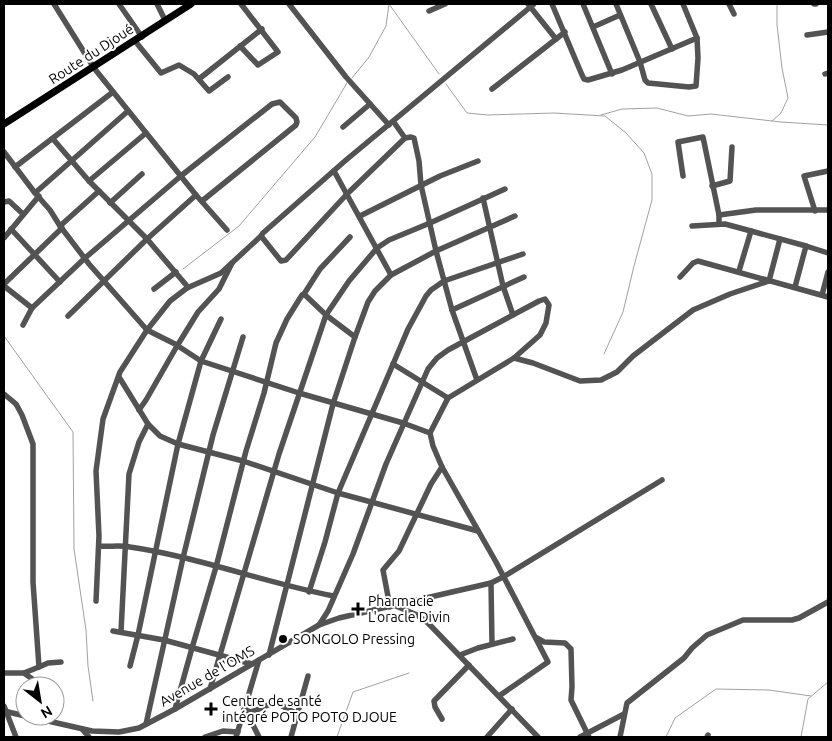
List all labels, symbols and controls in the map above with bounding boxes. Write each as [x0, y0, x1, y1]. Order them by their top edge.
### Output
street label: Route du Djoué [46, 21, 136, 87]
place label: Pharmacie L'oracle Divin [368, 593, 450, 625]
marker: Pharmacie L'oracle Divin [352, 603, 364, 615]
place label: SONGOLO Pressing [293, 631, 415, 647]
marker: SONGOLO Pressing [277, 633, 289, 645]
street label: Avenue de l'OMS [157, 642, 257, 710]
north arrow [15, 676, 65, 726]
place label: Centre de santé intégré POTO POTO DJOUE [222, 693, 397, 725]
marker: Centre de santé intégré POTO POTO DJOUE [204, 702, 218, 716]
text: N [38, 703, 55, 722]

